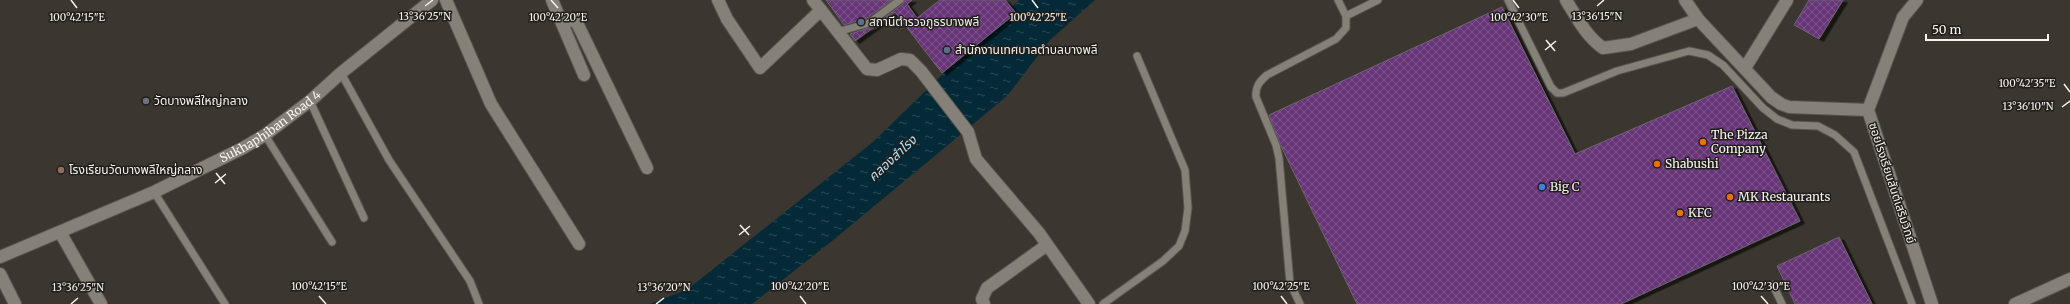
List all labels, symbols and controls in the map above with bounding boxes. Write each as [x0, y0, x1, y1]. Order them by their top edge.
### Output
text: 13°36'25"N [399, 10, 451, 23]
text: 13°36'15"N [1572, 10, 1622, 23]
text: 100°42'15"E [49, 11, 105, 24]
text: 100°42'20"E [529, 11, 588, 24]
text: 100°42'25"E [1009, 11, 1067, 24]
text: 100°42'30"E [1490, 11, 1549, 24]
place label: สถานีตำรวจภูธรบางพลี [869, 14, 979, 29]
scale bar [1926, 16, 2048, 42]
marker: สถานีตำรวจภูธรบางพลี [856, 17, 866, 27]
text: 50 m [1932, 22, 1961, 37]
place label: สำนักงานเทศบาลตำบลบางพลี [955, 42, 1098, 57]
marker: สำนักงานเทศบาลตำบลบางพลี [942, 45, 952, 55]
text: 100°42'35"E [1999, 77, 2056, 90]
street label: Sukhaphiban Road 4 [217, 87, 324, 165]
place label: วัดบางพลีใหญ่กลาง [154, 93, 248, 108]
marker: วัดบางพลีใหญ่กลาง [141, 96, 151, 106]
text: 13°36'10"N [2002, 100, 2054, 113]
street label: ซอยโรงเรียนสันต์เสริมวิทย์ [1866, 121, 1919, 245]
place label: The Pizza Company [1711, 127, 1768, 156]
water label: คลองสำโรง [865, 131, 921, 185]
marker: The Pizza Company [1698, 137, 1708, 147]
place label: Shabushi [1665, 156, 1719, 171]
marker: Shabushi [1652, 159, 1662, 169]
place label: โรงเรียนวัดบางพลีใหญ่กลาง [69, 162, 202, 177]
marker: โรงเรียนวัดบางพลีใหญ่กลาง [56, 165, 66, 175]
place label: Big C [1550, 179, 1580, 194]
marker: Big C [1537, 182, 1547, 192]
place label: MK Restaurants [1738, 189, 1831, 204]
marker: MK Restaurants [1725, 192, 1735, 202]
place label: KFC [1688, 205, 1712, 220]
marker: KFC [1675, 208, 1685, 218]
text: 100°42'15"E [291, 280, 347, 293]
text: 100°42'20"E [771, 280, 830, 293]
text: 100°42'25"E [1252, 280, 1310, 293]
text: 100°42'30"E [1732, 280, 1791, 293]
text: 13°36'25"N [52, 281, 104, 294]
text: 13°36'20"N [638, 281, 691, 294]

